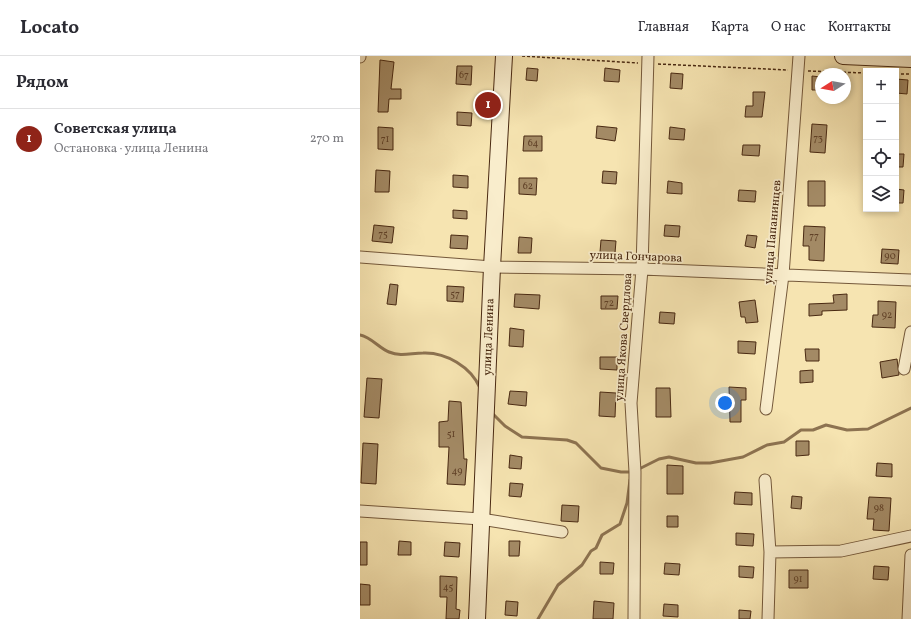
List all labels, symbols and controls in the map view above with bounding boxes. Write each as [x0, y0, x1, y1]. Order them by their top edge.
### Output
text: Locato [20, 15, 79, 41]
text: Главная [638, 18, 689, 37]
text: Карта [711, 18, 749, 37]
text: О нас [771, 18, 806, 37]
text: Контакты [828, 18, 891, 37]
house number: 67 [459, 68, 469, 82]
north arrow [815, 68, 851, 104]
map controls [863, 68, 899, 212]
button: + [863, 68, 899, 104]
text: Рядом [16, 71, 69, 94]
pin: 1 [475, 90, 501, 120]
button: − [863, 104, 899, 140]
text: Советская улица [54, 119, 177, 140]
text: 1 [26, 130, 32, 148]
text: 270 m [310, 130, 344, 148]
house number: 73 [813, 131, 823, 145]
house number: 71 [381, 132, 389, 146]
house number: 64 [528, 136, 538, 150]
text: Остановка · улица Ленина [54, 140, 209, 158]
button: locate [863, 140, 899, 176]
button: layers [863, 176, 899, 212]
house number: 62 [523, 179, 533, 193]
street label: улица Папанинцев [760, 179, 786, 285]
house number: 75 [378, 227, 388, 241]
house number: 77 [809, 229, 819, 243]
street label: улица Гончарова [589, 247, 683, 267]
house number: 90 [884, 249, 896, 263]
street label: улица Якова Свердлова [612, 272, 636, 402]
house number: 57 [450, 287, 460, 301]
house number: 72 [604, 296, 614, 310]
street label: улица Ленина [480, 298, 498, 376]
house number: 92 [882, 308, 892, 322]
your location [715, 393, 735, 413]
house number: 51 [447, 427, 455, 441]
house number: 49 [452, 464, 462, 478]
house number: 98 [874, 501, 884, 515]
house number: 91 [793, 572, 803, 586]
house number: 45 [443, 580, 453, 594]

